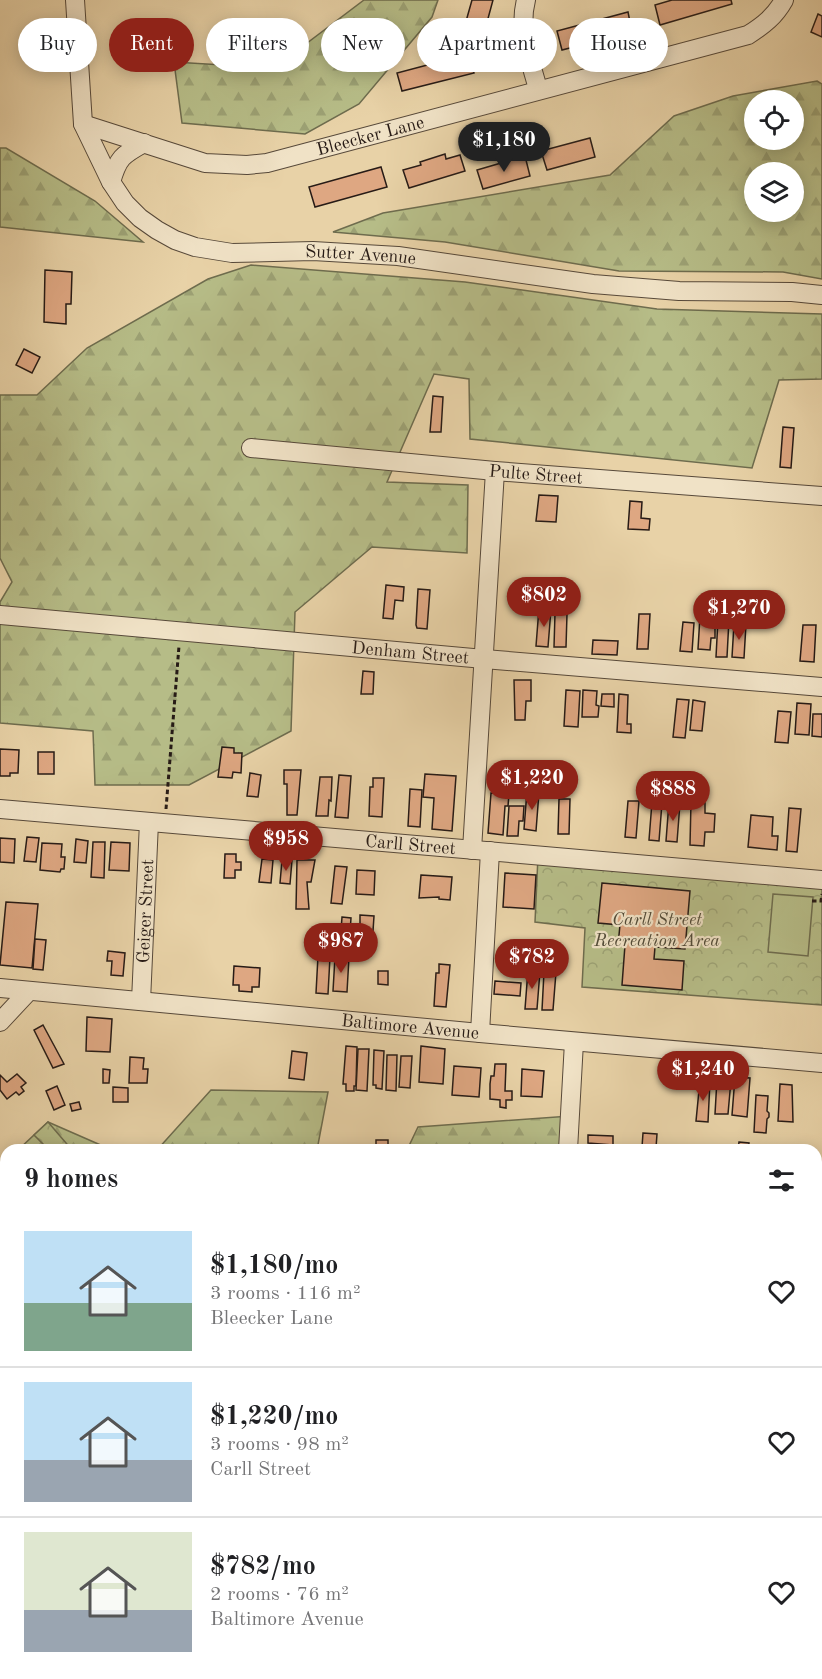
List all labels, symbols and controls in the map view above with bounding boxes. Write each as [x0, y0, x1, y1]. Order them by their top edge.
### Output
chip: Buy [18, 18, 97, 72]
chip: Rent [109, 18, 194, 72]
chip: Filters [206, 18, 309, 72]
chip: New [321, 18, 405, 72]
chip: Apartment [417, 18, 557, 72]
chip: House [569, 18, 668, 72]
map controls [744, 90, 804, 222]
button: locate [744, 90, 804, 150]
street label: Bleecker Lane [315, 114, 426, 159]
pin: $1,180 [455, 122, 553, 173]
text: $1,180 [472, 131, 536, 151]
button: layers [744, 162, 804, 222]
street label: Sutter Avenue [305, 243, 417, 269]
street label: Pulte Street [488, 462, 583, 488]
pin: $802 [508, 577, 580, 628]
text: $802 [521, 586, 567, 606]
pin: $1,270 [690, 590, 788, 641]
text: $1,270 [707, 599, 771, 619]
street label: Denham Street [351, 639, 470, 668]
pin: $1,220 [483, 760, 581, 811]
text: $1,220 [500, 769, 564, 789]
pin: $888 [637, 771, 709, 822]
text: $888 [650, 780, 696, 800]
pin: $958 [250, 821, 322, 872]
text: $958 [263, 830, 309, 850]
street label: Carll Street [364, 833, 456, 858]
street label: Geiger Street [135, 859, 157, 964]
park label: Carll Street Recreation Area [593, 911, 720, 950]
pin: $987 [305, 923, 377, 974]
text: $987 [318, 932, 364, 952]
pin: $782 [496, 939, 568, 990]
text: $782 [509, 948, 555, 968]
street label: Baltimore Avenue [340, 1012, 480, 1043]
pin: $1,240 [654, 1051, 752, 1102]
text: $1,240 [671, 1060, 735, 1080]
icon: filters [765, 1164, 798, 1197]
text: 9 homes [24, 1167, 118, 1193]
text: $1,180/mo [210, 1253, 338, 1279]
icon: home [72, 1255, 144, 1327]
icon: heart [765, 1275, 798, 1308]
text: 3 rooms · 116 m² [210, 1284, 360, 1304]
text: Bleecker Lane [210, 1309, 333, 1329]
text: $1,220/mo [210, 1404, 338, 1430]
icon: home [72, 1406, 144, 1478]
icon: heart [765, 1426, 798, 1459]
text: 3 rooms · 98 m² [210, 1435, 349, 1455]
text: Carll Street [210, 1460, 311, 1480]
text: $782/mo [210, 1554, 316, 1580]
icon: home [72, 1556, 144, 1628]
icon: heart [765, 1576, 798, 1609]
text: 2 rooms · 76 m² [210, 1585, 349, 1605]
text: Baltimore Avenue [210, 1610, 364, 1630]

